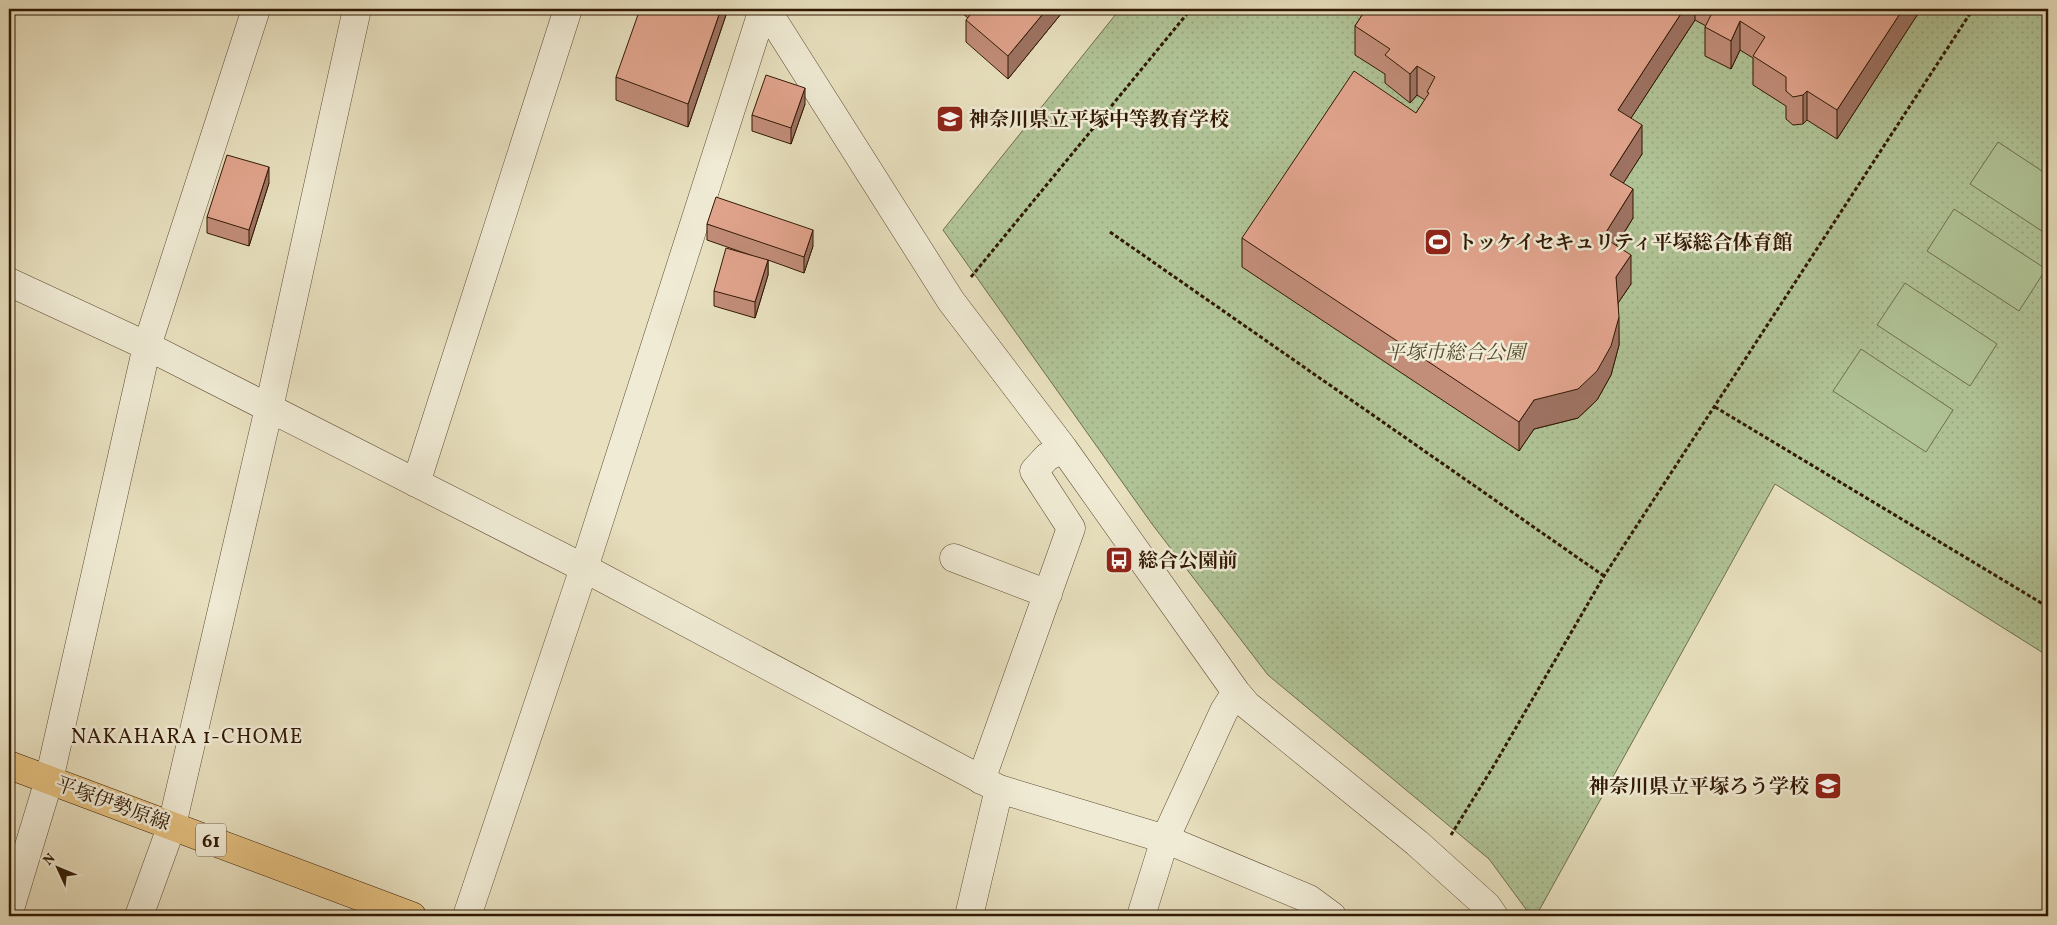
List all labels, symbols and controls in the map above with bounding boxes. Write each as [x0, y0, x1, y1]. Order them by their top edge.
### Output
school or university icon: 神奈川県立平塚中等教育学校 [935, 104, 965, 134]
place label: 神奈川県立平塚中等教育学校 [969, 107, 1229, 135]
sports icon: トッケイセキュリティ平塚総合体育館 [1423, 227, 1453, 257]
place label: トッケイセキュリティ平塚総合体育館 [1457, 230, 1792, 258]
park label: 平塚市総合公園 [1385, 340, 1528, 368]
bus stop icon: 総合公園前 [1104, 545, 1134, 575]
place label: 総合公園前 [1138, 548, 1238, 576]
district label: NAKAHARA 1-CHOME [71, 723, 303, 752]
street label: 平塚伊勢原線 [51, 771, 173, 839]
school or university icon: 神奈川県立平塚ろう学校 [1813, 771, 1843, 801]
place label: 神奈川県立平塚ろう学校 [1589, 774, 1809, 802]
road number: 61 [196, 824, 226, 856]
north arrow [32, 842, 82, 892]
text: N [39, 850, 60, 870]

